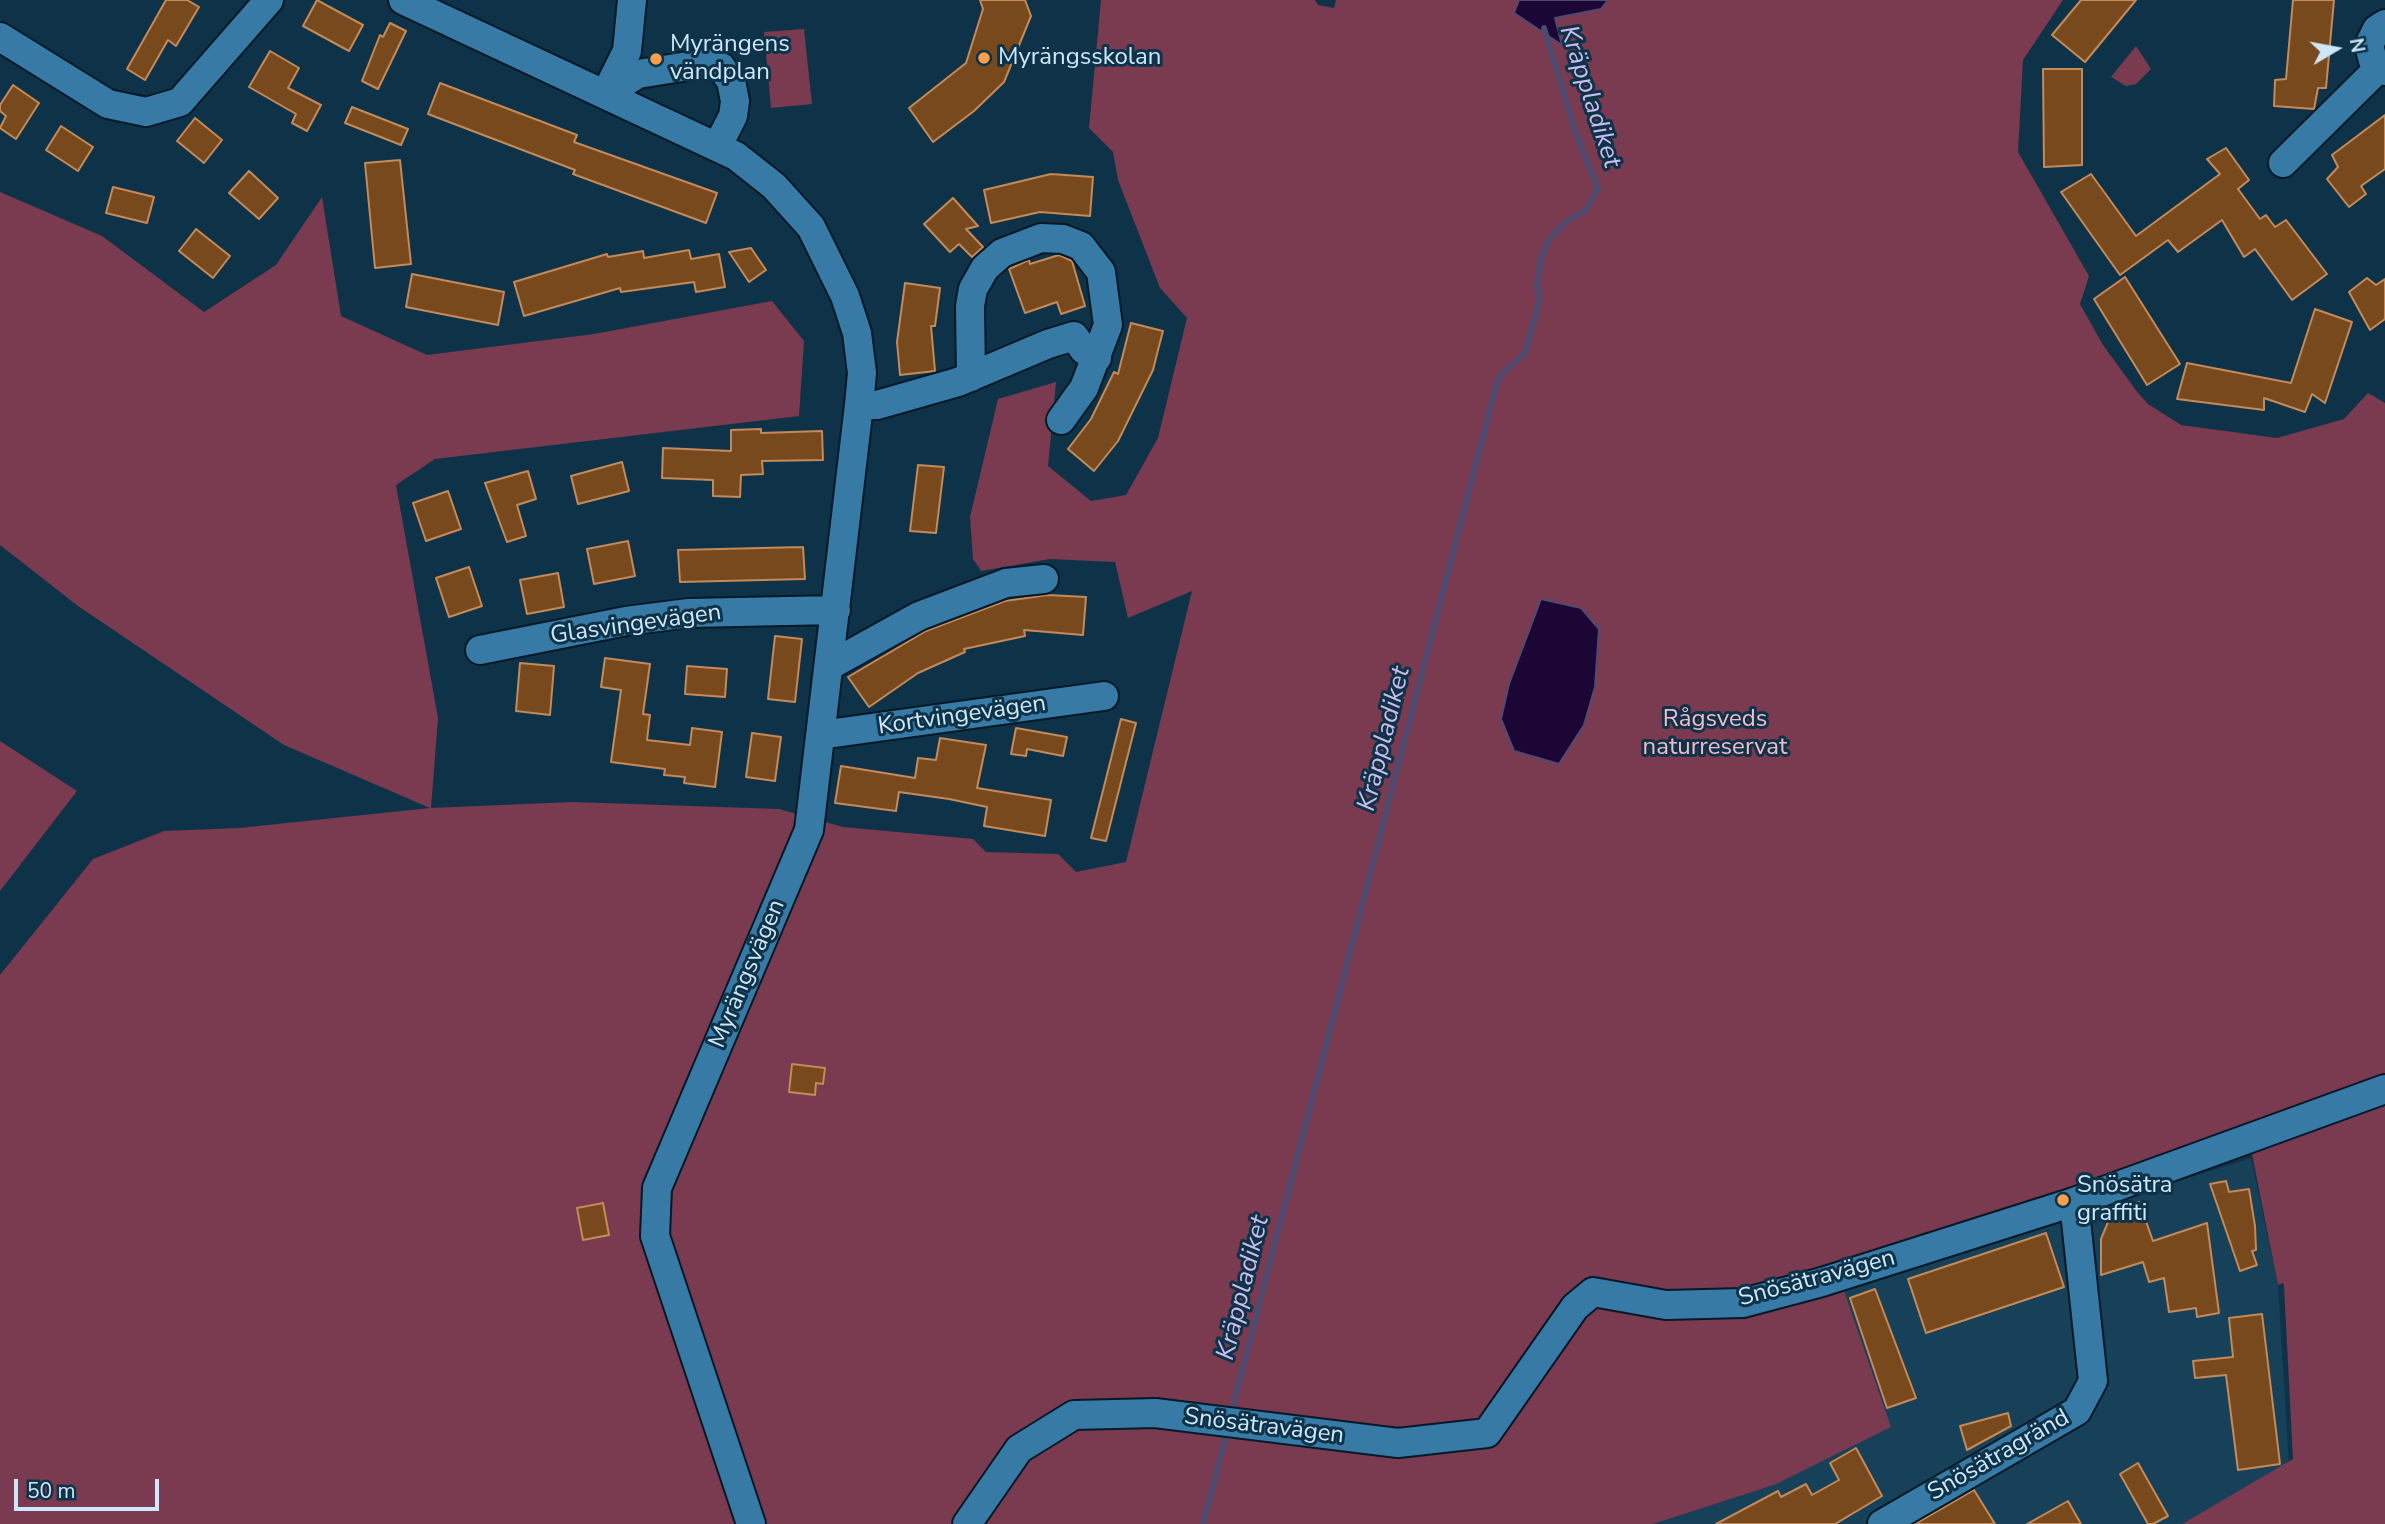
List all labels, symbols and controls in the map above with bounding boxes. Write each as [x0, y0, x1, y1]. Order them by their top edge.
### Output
north arrow [2301, 14, 2371, 84]
water label: Kräppladiket [1551, 22, 1627, 172]
place label: Myrängens vändplan [670, 31, 790, 87]
text: N [2343, 36, 2371, 55]
place label: Myrängsskolan [998, 44, 1161, 72]
marker: Myrängsskolan [976, 50, 992, 66]
marker: Myrängens vändplan [648, 51, 664, 67]
street label: Glasvingevägen [549, 599, 723, 651]
water label: Kräppladiket [1352, 664, 1418, 814]
street label: Kortvingevägen [876, 690, 1048, 742]
park label: Rågsveds naturreservat [1643, 706, 1787, 762]
street label: Myrängsvägen [704, 895, 792, 1053]
place label: Snösätra graffiti [2077, 1172, 2173, 1228]
marker: Snösätra graffiti [2055, 1192, 2071, 1208]
water label: Kräppladiket [1211, 1213, 1277, 1363]
street label: Snösätravägen [1736, 1244, 1898, 1314]
street label: Snösätravägen [1182, 1403, 1346, 1451]
street label: Snösätragränd [1923, 1404, 2075, 1508]
scale bar [18, 1464, 163, 1508]
text: 50 m [27, 1477, 76, 1505]

